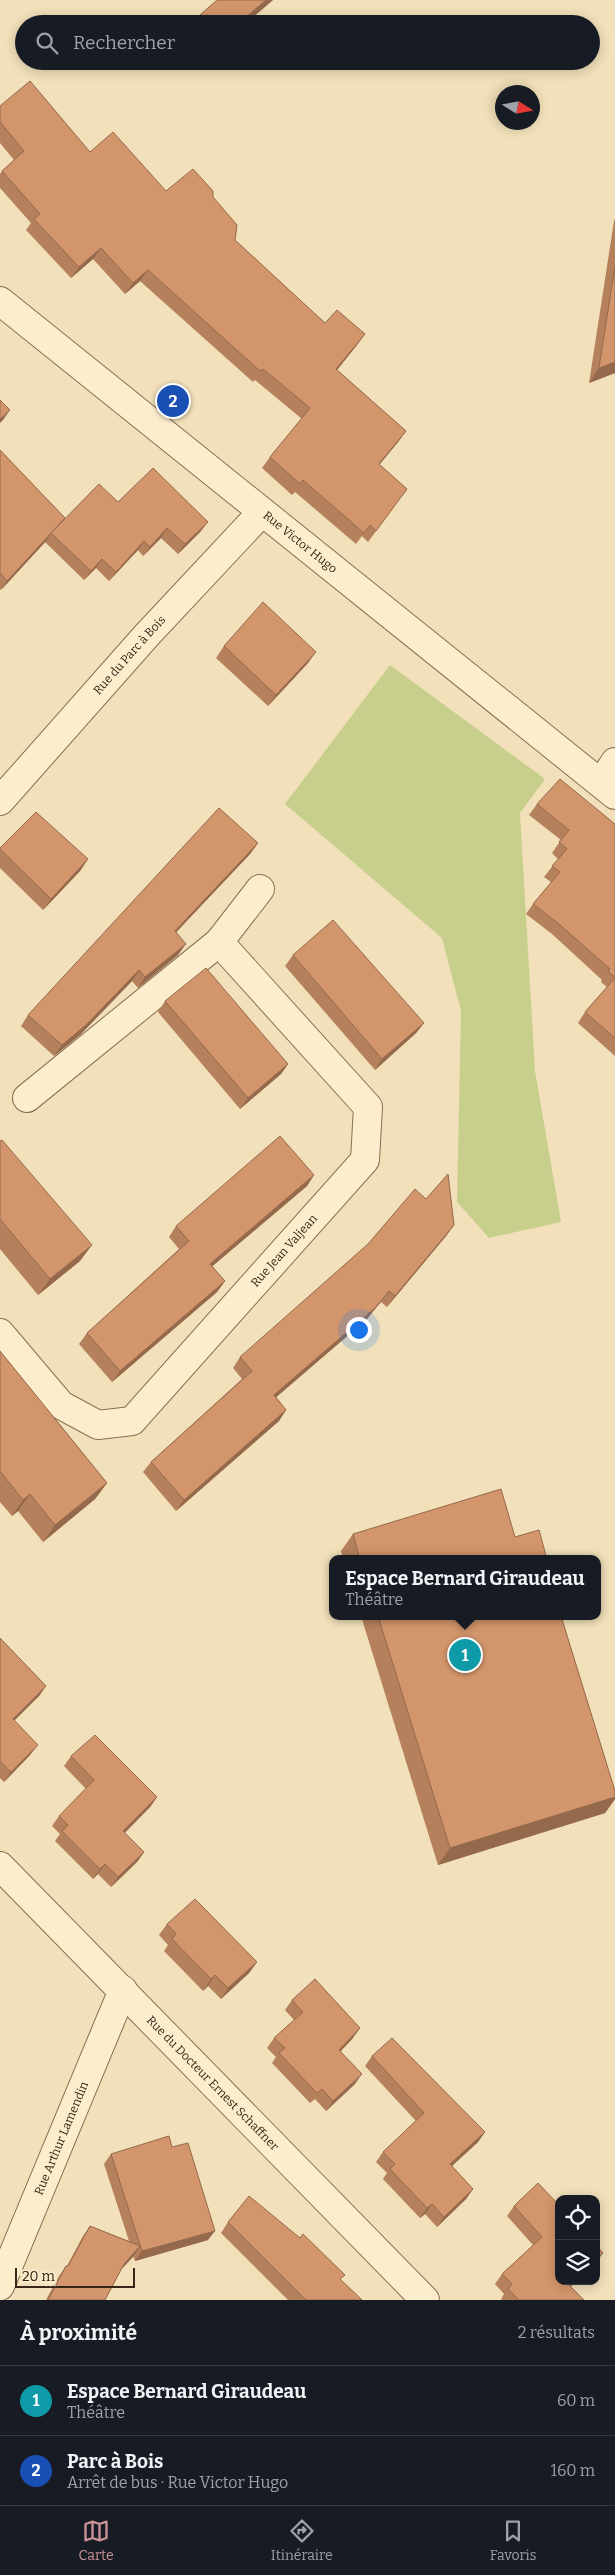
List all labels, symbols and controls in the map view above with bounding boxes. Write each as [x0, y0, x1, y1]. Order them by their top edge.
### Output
search box [15, 15, 600, 70]
icon: search [33, 29, 61, 57]
text: Rechercher [73, 31, 175, 54]
north arrow [495, 85, 540, 130]
pin: 2 [157, 382, 189, 420]
street label: Rue Victor Hugo [260, 508, 340, 576]
street label: Rue du Parc à Bois [91, 613, 168, 697]
street label: Rue Jean Valjean [248, 1211, 320, 1290]
your location [346, 1317, 372, 1343]
popup [329, 1555, 601, 1620]
text: Espace Bernard Giraudeau [345, 1567, 585, 1590]
text: Théâtre [345, 1590, 403, 1609]
pin: 1 [449, 1636, 481, 1674]
street label: Rue du Docteur Ernest Schaffner [144, 2013, 282, 2154]
street label: Rue Arthur Lamendin [32, 2079, 91, 2197]
map controls [555, 2195, 600, 2285]
button: locate [555, 2195, 600, 2240]
button: layers [555, 2240, 600, 2285]
scale bar [15, 2265, 135, 2288]
text: 20 m [22, 2268, 55, 2285]
text: À proximité [20, 2320, 137, 2346]
text: 2 résultats [518, 2323, 595, 2342]
text: Espace Bernard Giraudeau [67, 2380, 306, 2403]
text: 1 [33, 2391, 39, 2410]
text: 60 m [557, 2391, 595, 2410]
text: Théâtre [67, 2403, 125, 2422]
text: Parc à Bois [67, 2450, 163, 2473]
text: 2 [31, 2461, 41, 2480]
text: 160 m [550, 2461, 595, 2480]
text: Arrêt de bus · Rue Victor Hugo [67, 2473, 288, 2492]
tab: Carte [79, 2517, 114, 2564]
tab: Itinéraire [271, 2517, 333, 2564]
tab: Favoris [490, 2517, 536, 2564]

